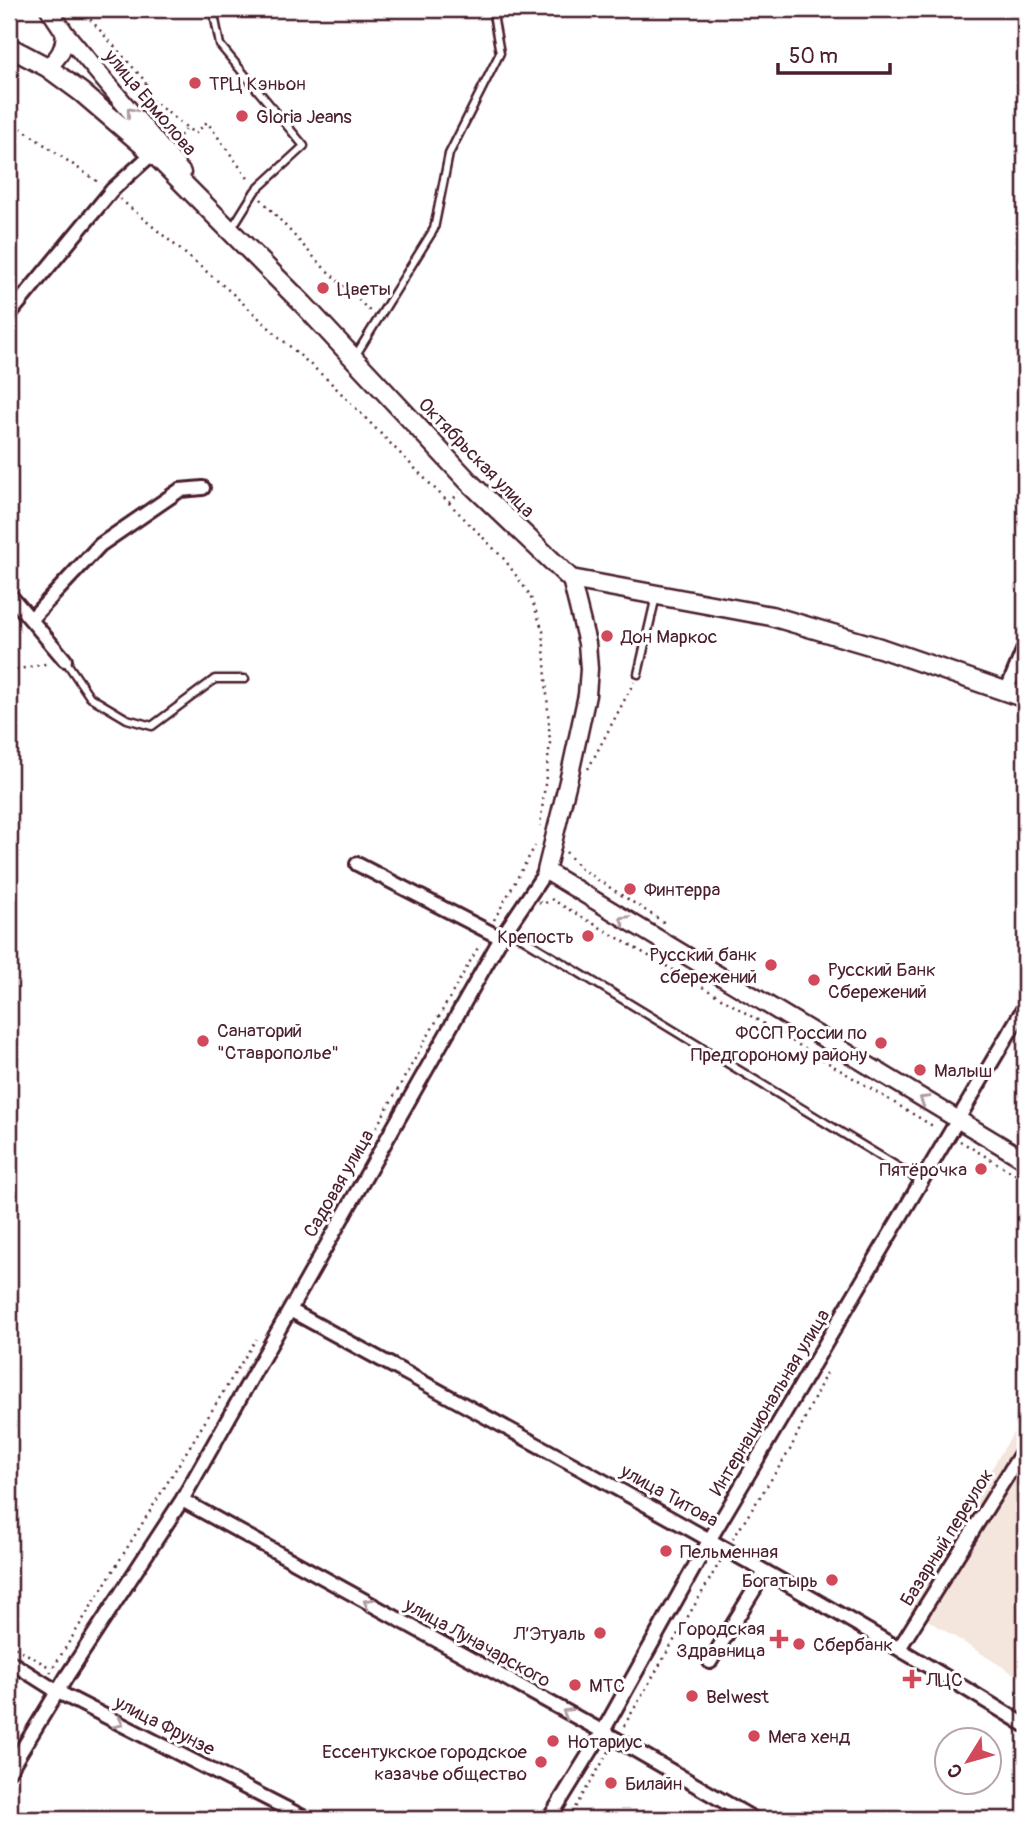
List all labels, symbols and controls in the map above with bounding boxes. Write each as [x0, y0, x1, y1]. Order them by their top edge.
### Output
scale bar [778, 32, 890, 76]
text: 50 m [789, 43, 838, 70]
street label: улица Ермолова [98, 44, 202, 161]
place label: ТРЦ Кэньон [209, 72, 306, 96]
marker: ТРЦ Кэньон [187, 75, 203, 91]
place label: Gloria Jeans [256, 105, 352, 129]
one-way arrow [127, 107, 140, 119]
marker: Gloria Jeans [234, 108, 250, 124]
place label: Цветы [337, 277, 391, 301]
marker: Цветы [315, 280, 331, 296]
street label: Октябрьская улица [413, 393, 540, 523]
place label: Дон Маркос [620, 625, 718, 649]
marker: Дон Маркос [599, 628, 615, 644]
place label: Финтерра [644, 878, 720, 902]
marker: Финтерра [622, 881, 638, 897]
one-way arrow [619, 915, 632, 928]
place label: Крепость [497, 925, 574, 949]
marker: Крепость [580, 928, 596, 944]
place label: Русский банк сбережений [650, 943, 757, 989]
marker: Русский банк сбережений [763, 957, 779, 973]
place label: Русский Банк Сбережений [828, 958, 936, 1004]
marker: Русский Банк Сбережений [806, 972, 822, 988]
place label: Санаторий "Ставрополье" [217, 1019, 339, 1065]
place label: ФССП России по Предгороному району [691, 1021, 867, 1067]
marker: Санаторий "Ставрополье" [195, 1033, 211, 1049]
marker: ФССП России по Предгороному району [873, 1035, 889, 1051]
place label: Малыш [934, 1059, 992, 1083]
marker: Малыш [912, 1062, 928, 1078]
one-way arrow [919, 1095, 932, 1108]
street label: Садовая улица [298, 1125, 380, 1242]
place label: Пятёрочка [879, 1158, 967, 1182]
marker: Пятёрочка [973, 1161, 989, 1177]
street label: Интернациональная улица [705, 1305, 835, 1500]
street label: улица Титова [615, 1459, 723, 1533]
street label: Базарный переулок [895, 1464, 999, 1611]
place label: Пельменная [680, 1540, 778, 1564]
marker: Пельменная [658, 1543, 674, 1559]
place label: Богатырь [742, 1569, 818, 1593]
marker: Богатырь [824, 1572, 840, 1588]
street label: улица Луначарского [400, 1592, 555, 1693]
one-way arrow [363, 1598, 375, 1611]
place label: Городская Здравница [676, 1617, 765, 1663]
place label: Л’Этуаль [512, 1622, 586, 1646]
marker: Л’Этуаль [592, 1625, 608, 1641]
marker: Городская Здравница [771, 1631, 787, 1647]
place label: Сбербанк [813, 1633, 893, 1657]
marker: Сбербанк [791, 1636, 807, 1652]
place label: ЛЦС [925, 1668, 963, 1692]
marker: ЛЦС [904, 1671, 920, 1687]
place label: МТС [589, 1674, 625, 1698]
marker: МТС [567, 1677, 583, 1693]
place label: Belwest [706, 1685, 769, 1709]
marker: Belwest [684, 1688, 700, 1704]
street label: улица Фрунзе [110, 1690, 219, 1762]
one-way arrow [562, 1708, 574, 1721]
one-way arrow [112, 1715, 124, 1729]
place label: Мега хенд [768, 1725, 851, 1749]
north arrow [932, 1727, 1002, 1797]
marker: Мега хенд [746, 1728, 762, 1744]
place label: Нотариус [567, 1730, 643, 1754]
marker: Нотариус [545, 1733, 561, 1749]
place label: Ессентукское городское казачье общество [322, 1740, 528, 1786]
marker: Ессентукское городское казачье общество [533, 1754, 549, 1770]
text: С [942, 1759, 968, 1783]
place label: Билайн [625, 1772, 682, 1796]
marker: Билайн [603, 1775, 619, 1791]

